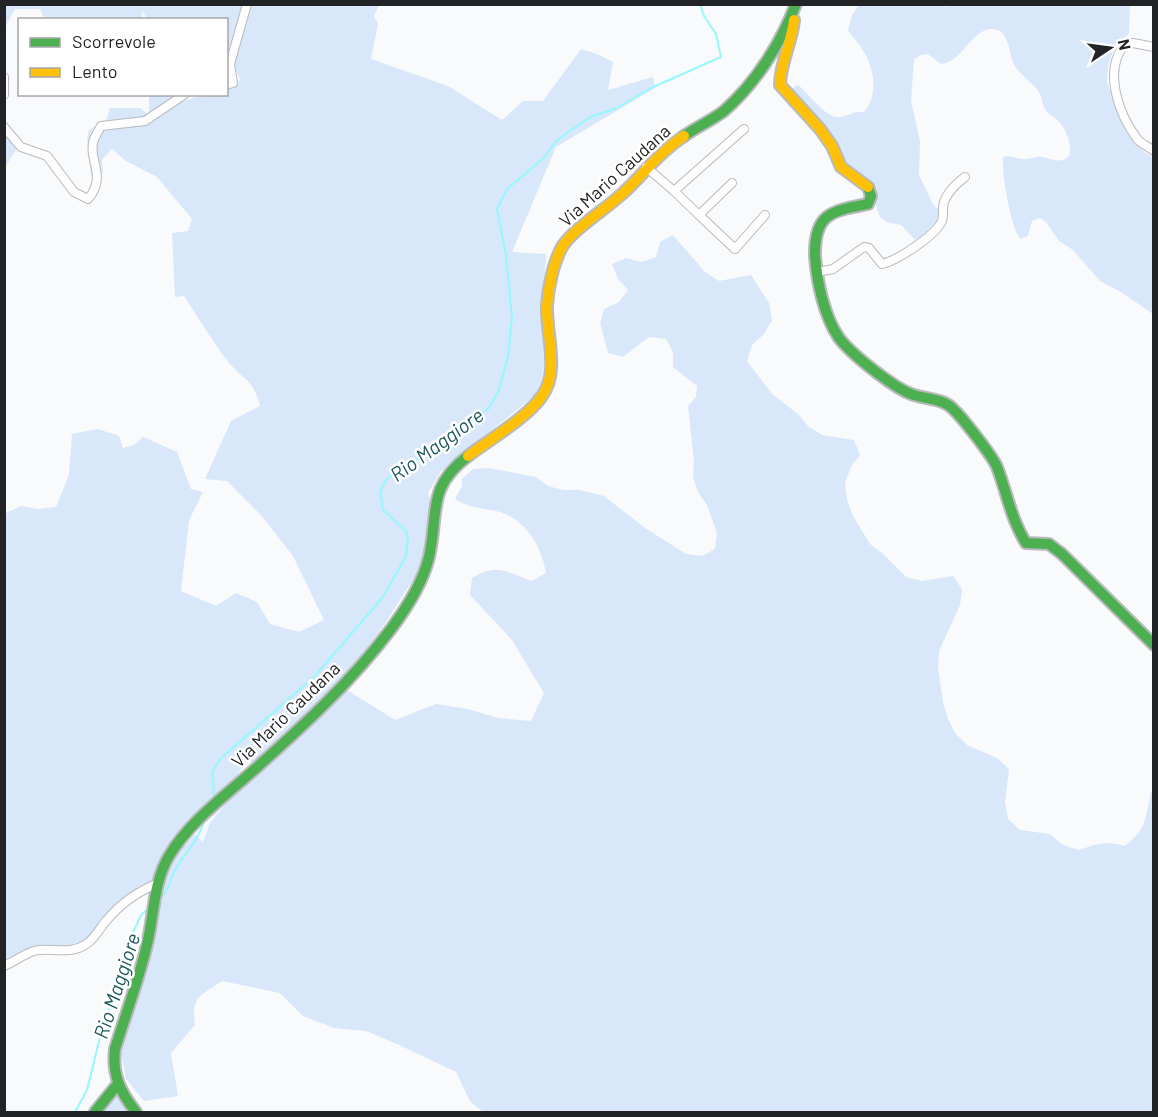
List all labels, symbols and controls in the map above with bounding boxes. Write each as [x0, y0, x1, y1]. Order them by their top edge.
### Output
legend [18, 18, 228, 96]
north arrow [1080, 18, 1140, 78]
text: Scorrevole [72, 30, 156, 52]
text: N [1115, 37, 1136, 52]
text: Lento [72, 60, 118, 82]
street label: Via Mario Caudana [554, 120, 675, 231]
water label: Rio Maggiore [385, 402, 488, 486]
street label: Via Mario Caudana [227, 657, 344, 772]
water label: Rio Maggiore [88, 930, 144, 1041]

